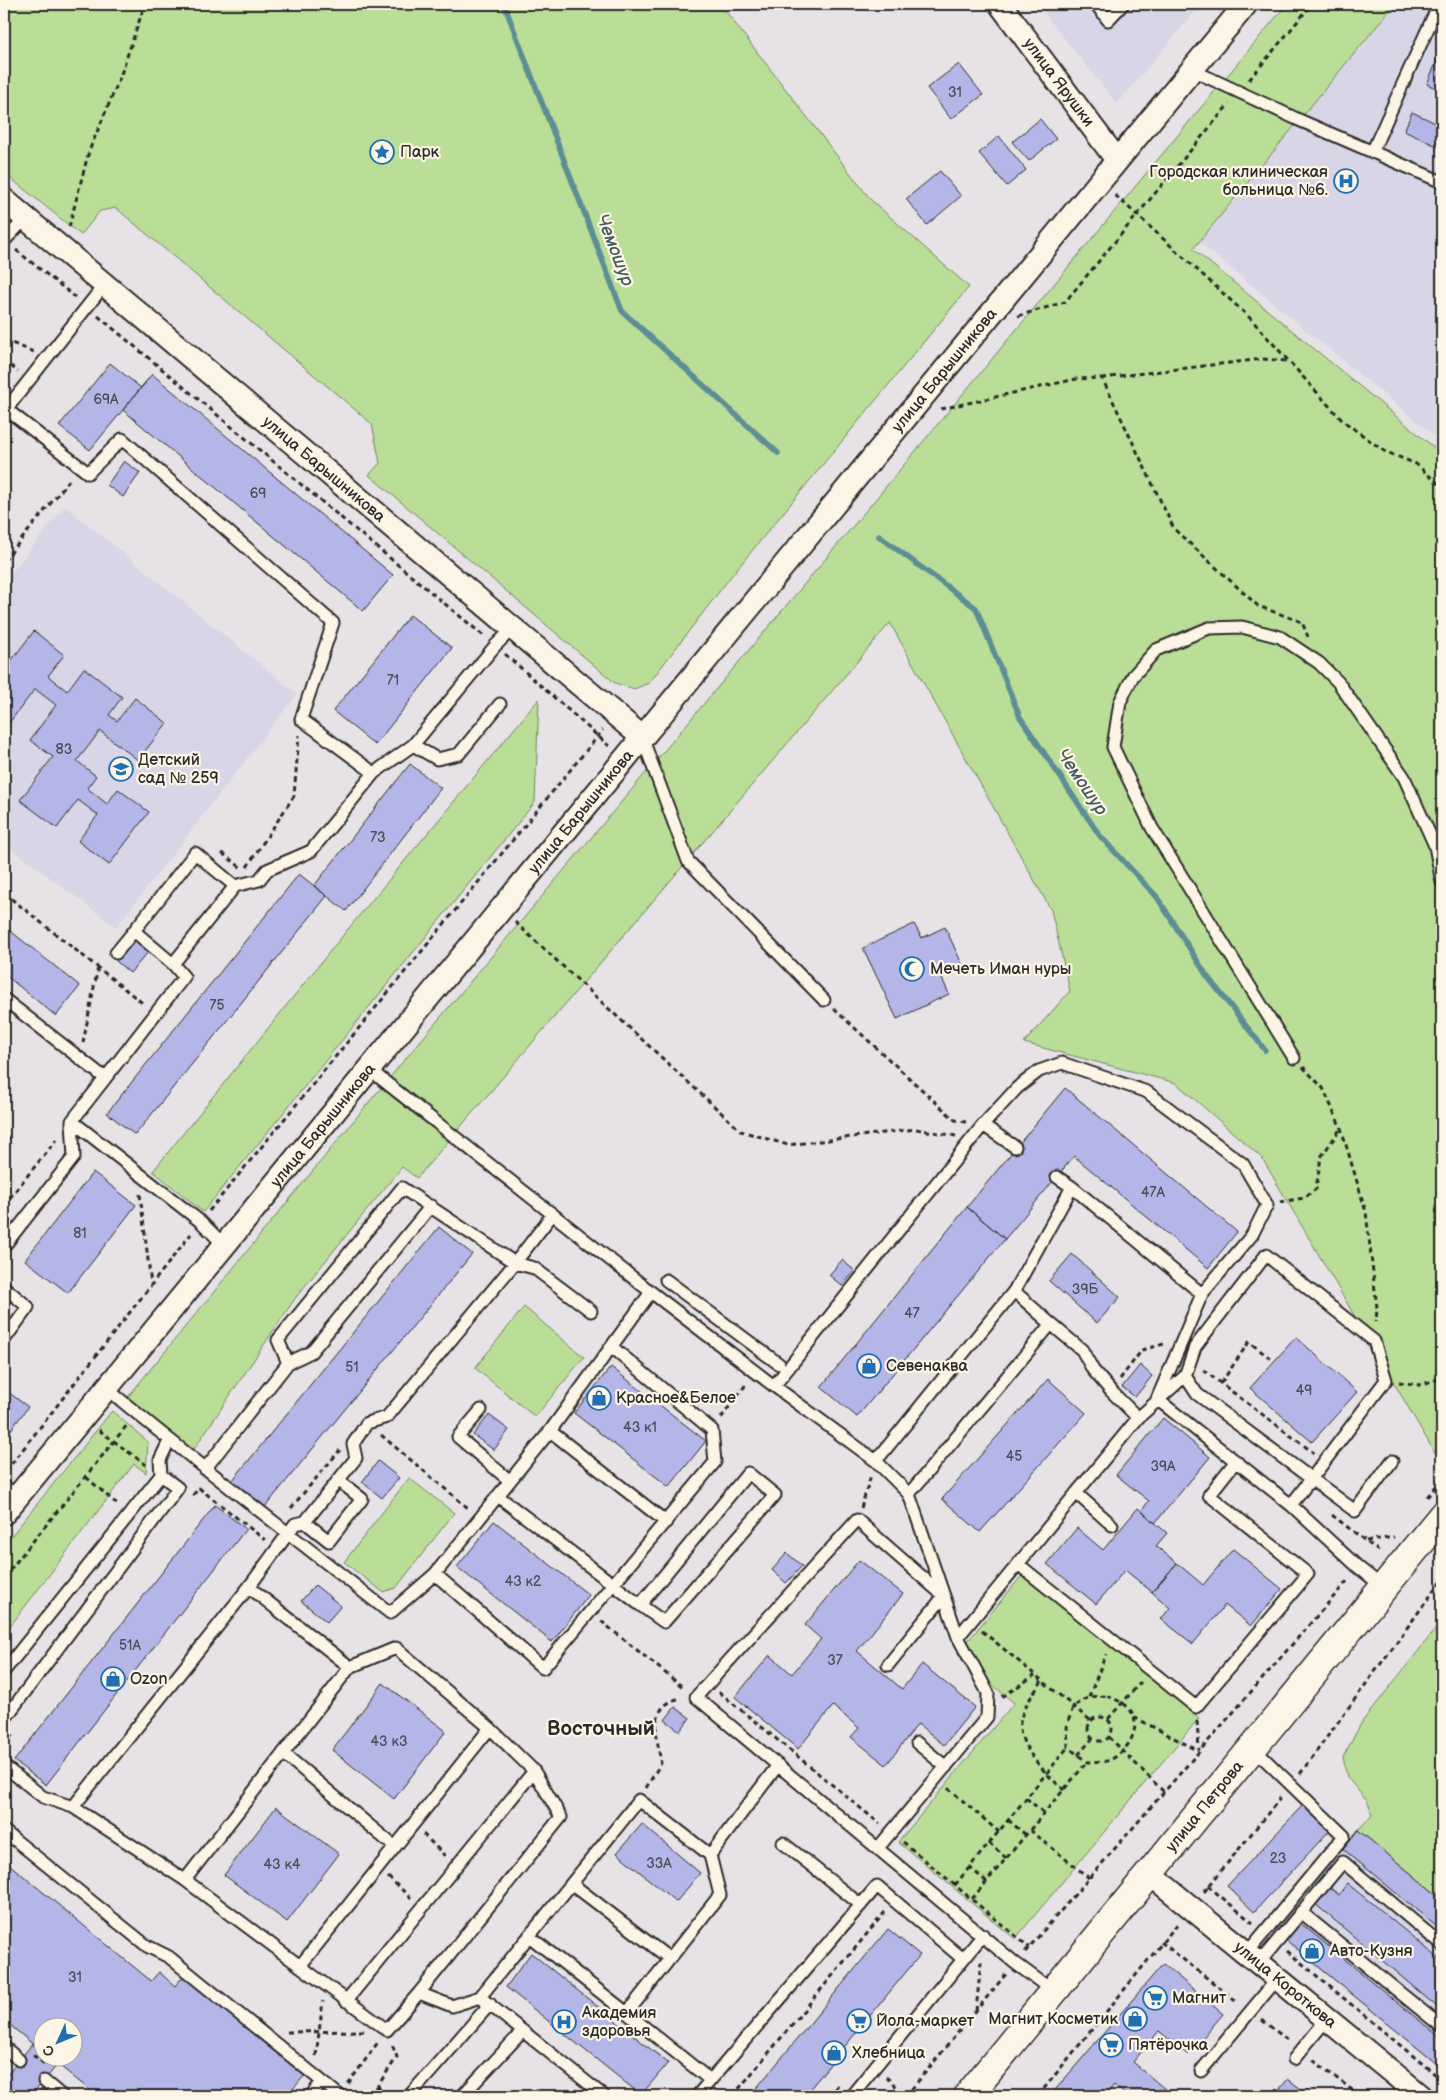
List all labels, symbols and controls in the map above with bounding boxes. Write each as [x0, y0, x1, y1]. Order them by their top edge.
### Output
street label: улица Ярушки [1019, 34, 1098, 131]
house number: 31 [948, 84, 962, 101]
place icon: Парк [369, 139, 395, 165]
place label: Парк [400, 143, 439, 162]
place label: Городская клиническая больница №6. [1149, 163, 1328, 200]
hospital icon: Городская клиническая больница №6. [1333, 168, 1359, 194]
water label: Чемошур [592, 211, 638, 289]
street label: улица Барышникова [888, 304, 1001, 436]
house number: 69А [93, 391, 119, 408]
street label: улица Барышникова [259, 412, 389, 527]
house number: 69 [250, 485, 266, 502]
house number: 71 [387, 672, 399, 689]
house number: 83 [56, 741, 72, 758]
water label: Чемошур [1052, 745, 1112, 819]
street label: улица Барышникова [525, 746, 638, 878]
place label: Детский сад № 259 [138, 751, 219, 788]
school or university icon: Детский сад № 259 [108, 756, 134, 782]
house number: 73 [370, 829, 386, 846]
mosque icon: Мечеть Иман нуры [899, 956, 925, 982]
place label: Мечеть Иман нуры [930, 960, 1071, 979]
house number: 75 [210, 997, 224, 1014]
street label: улица Барышникова [267, 1059, 380, 1191]
house number: 47А [1141, 1184, 1165, 1201]
house number: 81 [73, 1225, 87, 1242]
house number: 39Б [1072, 1281, 1098, 1298]
house number: 47 [904, 1305, 920, 1322]
shop icon: Севенаква [856, 1353, 882, 1379]
place label: Севенаква [886, 1357, 968, 1376]
house number: 51 [345, 1359, 359, 1376]
house number: 49 [1296, 1382, 1312, 1399]
shop icon: Красное&Белое [586, 1385, 612, 1411]
place label: Красное&Белое [616, 1389, 736, 1408]
house number: 43 к1 [623, 1419, 657, 1436]
house number: 45 [1006, 1448, 1022, 1465]
house number: 39А [1150, 1458, 1176, 1475]
house number: 43 к2 [505, 1573, 542, 1590]
house number: 51А [119, 1637, 141, 1654]
house number: 37 [827, 1652, 843, 1669]
shop icon: Ozon [100, 1666, 126, 1692]
place label: Ozon [130, 1670, 168, 1689]
district label: Восточный [547, 1716, 655, 1741]
house number: 43 к3 [371, 1733, 408, 1750]
street label: улица Петрова [1162, 1757, 1248, 1856]
house number: 23 [1270, 1850, 1286, 1867]
house number: 33А [646, 1855, 672, 1872]
house number: 43 к4 [264, 1856, 301, 1873]
street label: улица Короткова [1230, 1938, 1341, 2033]
shop icon: Авто-Кузня [1299, 1938, 1325, 1964]
place label: Авто-Кузня [1329, 1942, 1413, 1961]
house number: 31 [68, 1969, 82, 1986]
supermarket icon: Магнит [1142, 1985, 1168, 2011]
place label: Магнит [1172, 1989, 1227, 2008]
place label: Академия здоровья [581, 2004, 657, 2041]
shop icon: Магнит Косметик [1122, 2006, 1148, 2032]
supermarket icon: Йола-маркет [846, 2008, 872, 2034]
hospital icon: Академия здоровья [551, 2009, 577, 2035]
place label: Магнит Косметик [988, 2010, 1118, 2029]
place label: Йола-маркет [876, 2012, 975, 2031]
north arrow [32, 2018, 82, 2068]
supermarket icon: Пятёрочка [1098, 2032, 1124, 2058]
place label: Пятёрочка [1128, 2036, 1209, 2055]
shop icon: Хлебница [821, 2040, 847, 2066]
text: С [39, 2041, 59, 2060]
place label: Хлебница [852, 2044, 926, 2063]

